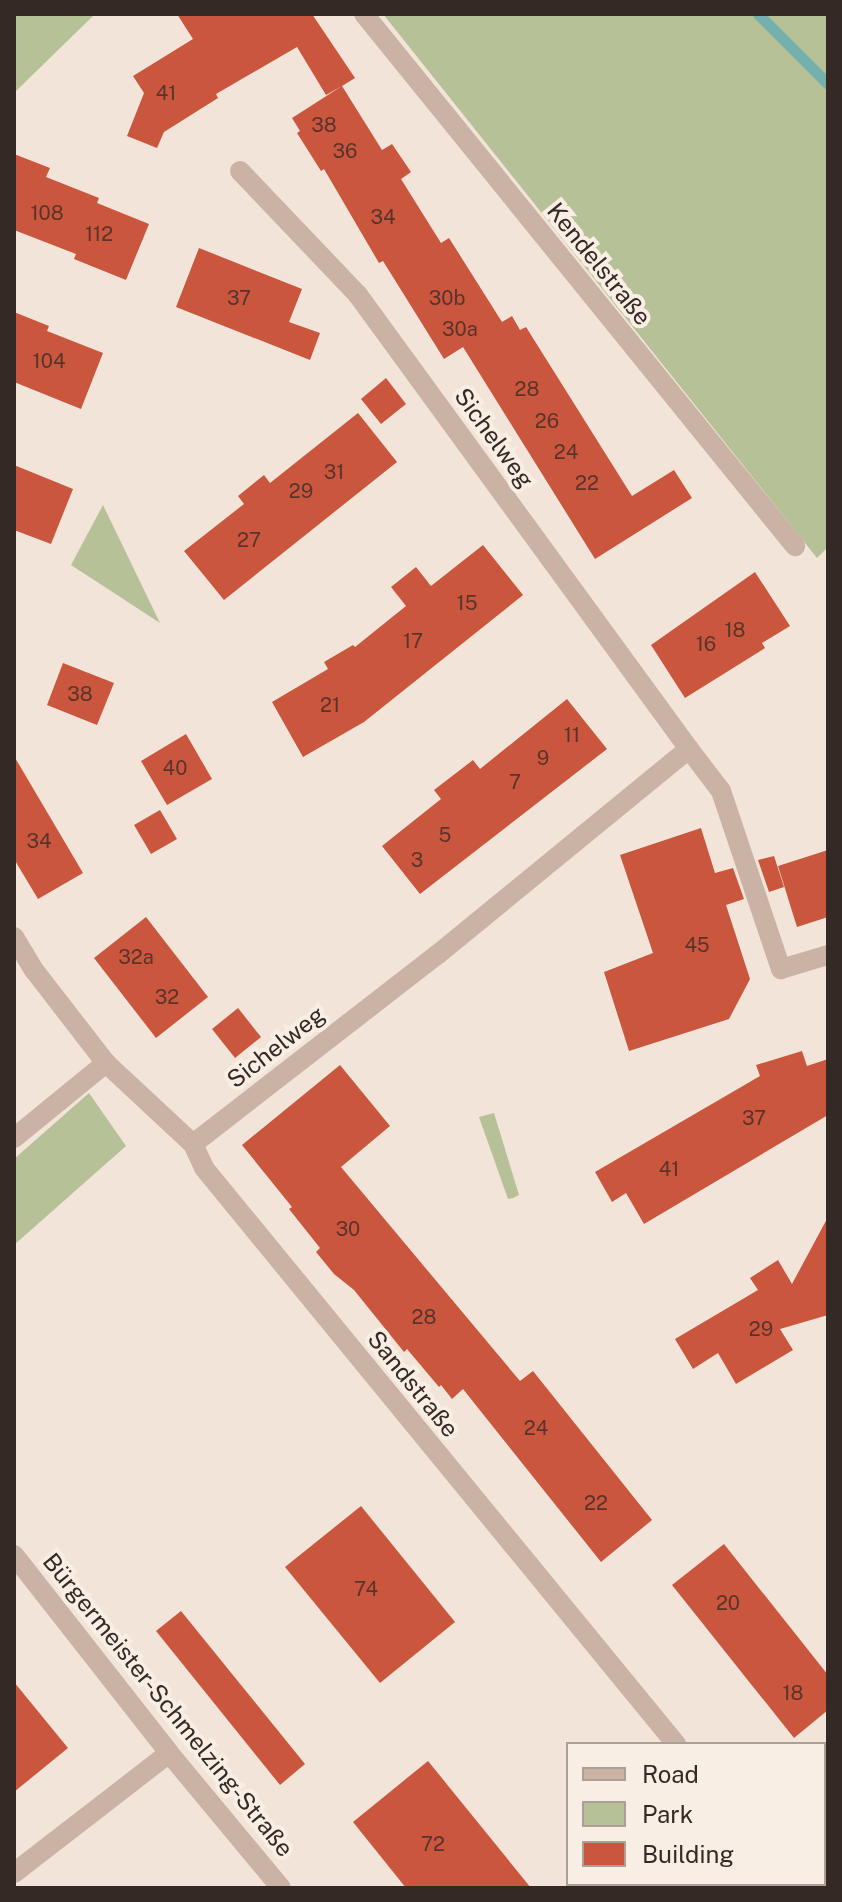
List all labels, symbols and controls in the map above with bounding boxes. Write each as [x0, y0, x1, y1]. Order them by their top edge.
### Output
house number: 41 [156, 81, 176, 105]
house number: 38 [311, 113, 337, 137]
house number: 36 [333, 139, 357, 163]
street label: Kendelstraße [541, 197, 657, 331]
house number: 108 [30, 201, 64, 225]
house number: 34 [370, 205, 396, 229]
house number: 112 [85, 222, 113, 246]
house number: 37 [227, 286, 251, 310]
house number: 30b [429, 286, 465, 310]
house number: 30a [442, 317, 478, 341]
house number: 104 [33, 349, 65, 373]
house number: 28 [515, 377, 539, 401]
street label: Sichelweg [448, 383, 540, 493]
house number: 26 [535, 409, 559, 433]
house number: 24 [554, 440, 578, 464]
house number: 31 [324, 460, 344, 484]
house number: 22 [575, 471, 599, 495]
house number: 29 [289, 479, 313, 503]
house number: 27 [237, 528, 261, 552]
house number: 15 [457, 591, 477, 615]
house number: 18 [724, 618, 746, 642]
house number: 17 [403, 629, 423, 653]
house number: 16 [696, 632, 716, 656]
house number: 38 [67, 682, 93, 706]
house number: 21 [320, 693, 340, 717]
house number: 11 [564, 723, 580, 747]
house number: 9 [537, 746, 549, 770]
house number: 40 [163, 756, 187, 780]
house number: 7 [509, 770, 521, 794]
house number: 5 [439, 823, 451, 847]
house number: 34 [26, 829, 52, 853]
house number: 3 [411, 848, 423, 872]
house number: 45 [684, 933, 710, 957]
house number: 32a [118, 945, 154, 969]
house number: 32 [155, 985, 179, 1009]
street label: Sichelweg [221, 1000, 331, 1094]
house number: 37 [742, 1106, 766, 1130]
house number: 41 [659, 1157, 679, 1181]
house number: 30 [336, 1217, 360, 1241]
house number: 28 [412, 1305, 436, 1329]
house number: 29 [749, 1317, 773, 1341]
street label: Sandstraße [361, 1325, 465, 1443]
house number: 24 [524, 1416, 548, 1440]
house number: 22 [584, 1491, 608, 1515]
street label: Bürgermeister-Schmelzing-Straße [37, 1548, 299, 1862]
house number: 74 [354, 1577, 378, 1601]
house number: 20 [716, 1591, 740, 1615]
house number: 18 [782, 1681, 804, 1705]
legend [566, 1742, 826, 1886]
text: Road [642, 1760, 699, 1788]
text: Park [642, 1800, 693, 1828]
house number: 72 [421, 1832, 445, 1856]
text: Building [642, 1840, 734, 1868]

